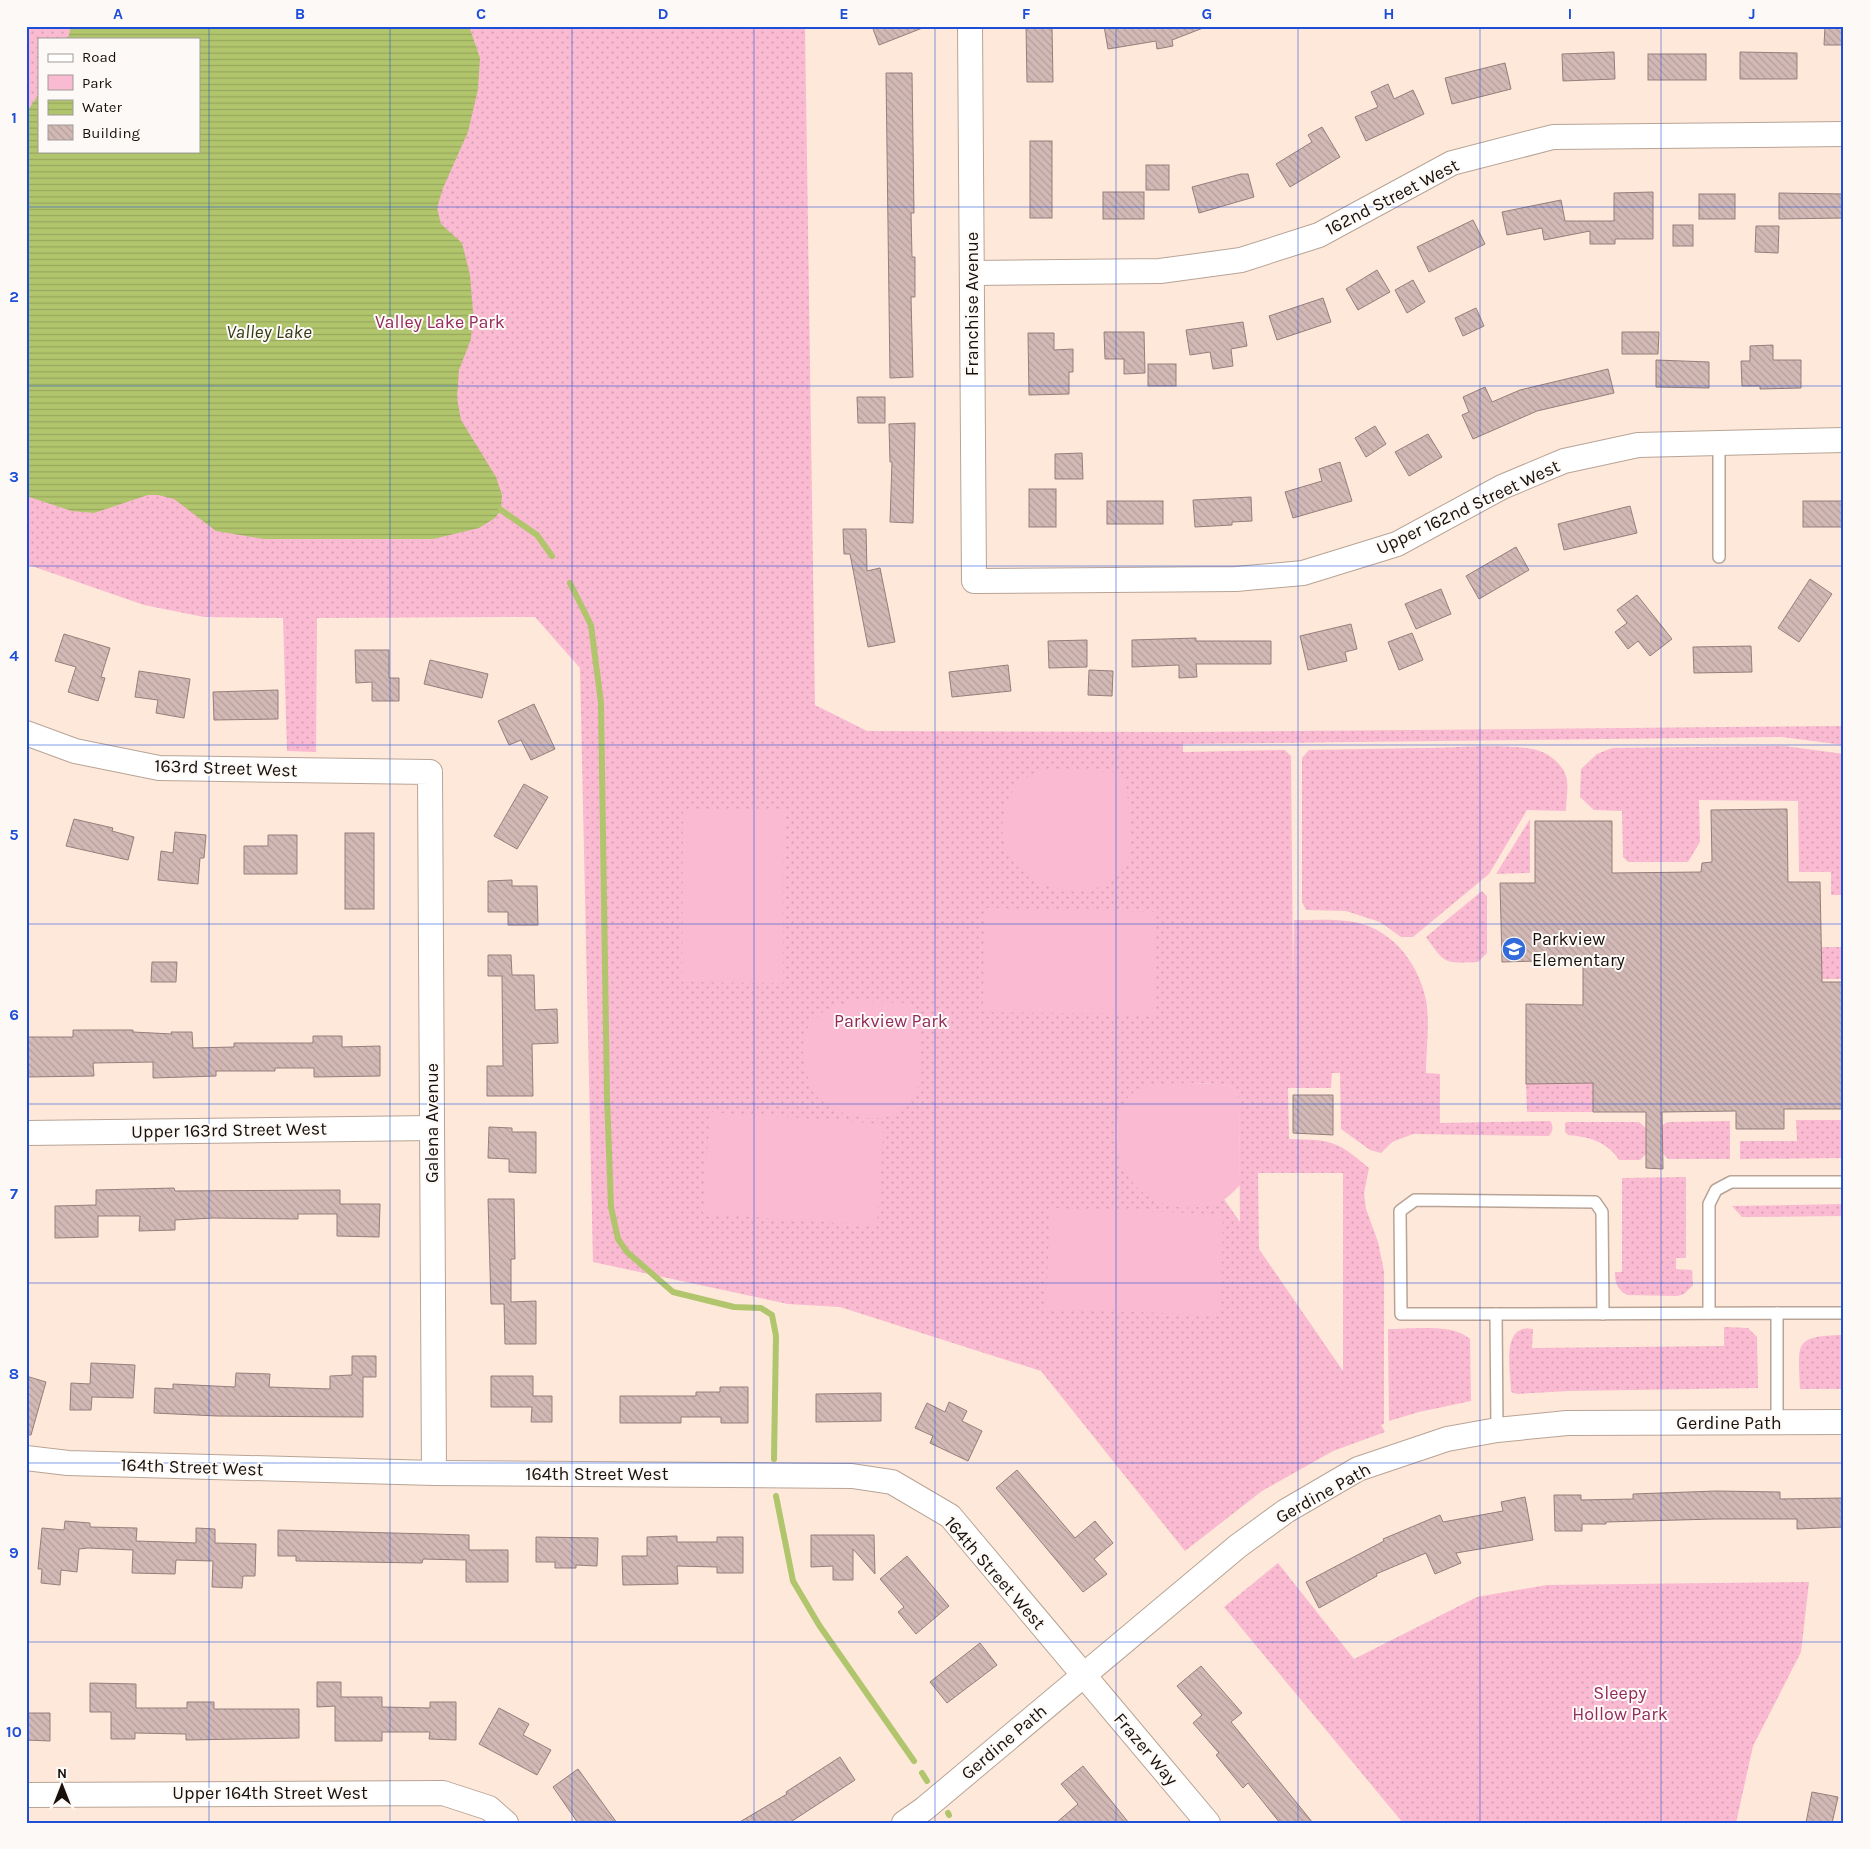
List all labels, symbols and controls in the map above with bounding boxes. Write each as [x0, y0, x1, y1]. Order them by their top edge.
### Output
text: A [113, 4, 123, 23]
text: B [295, 4, 305, 23]
text: C [476, 4, 486, 23]
text: D [658, 4, 669, 23]
text: E [839, 4, 849, 23]
text: F [1022, 4, 1031, 23]
text: G [1202, 4, 1212, 23]
text: H [1383, 4, 1395, 23]
text: I [1568, 4, 1572, 23]
text: J [1748, 4, 1756, 23]
legend [38, 38, 200, 152]
text: Road [82, 48, 117, 66]
text: Park [82, 74, 112, 92]
text: Water [82, 98, 123, 116]
text: 1 [11, 108, 17, 127]
text: Building [82, 124, 140, 142]
street label: 162nd Street West [1321, 154, 1463, 240]
street label: Franchise Avenue [961, 232, 983, 376]
text: 2 [9, 287, 19, 306]
park label: Valley Lake Park [375, 311, 505, 333]
water label: Valley Lake [226, 321, 312, 343]
street label: Upper 162nd Street West [1373, 455, 1563, 559]
text: 3 [9, 467, 19, 486]
text: 4 [9, 646, 19, 665]
street label: 163rd Street West [154, 755, 298, 781]
text: 5 [9, 825, 19, 844]
place label: Parkview Elementary [1532, 928, 1626, 971]
school or university icon: Parkview Elementary [1501, 936, 1527, 962]
text: 6 [9, 1005, 19, 1024]
park label: Parkview Park [834, 1010, 948, 1032]
street label: Galena Avenue [421, 1063, 443, 1183]
street label: Upper 163rd Street West [131, 1117, 327, 1143]
text: 7 [10, 1184, 18, 1203]
text: 8 [9, 1364, 19, 1383]
street label: Gerdine Path [1676, 1412, 1782, 1434]
street label: 164th Street West [120, 1454, 264, 1480]
street label: Gerdine Path [1272, 1458, 1374, 1528]
street label: 164th Street West [526, 1463, 669, 1485]
street label: 164th Street West [940, 1512, 1050, 1634]
text: 9 [9, 1543, 19, 1562]
park label: Sleepy Hollow Park [1572, 1682, 1668, 1725]
street label: Gerdine Path [957, 1700, 1051, 1784]
street label: Frazer Way [1109, 1708, 1183, 1790]
text: 10 [6, 1722, 22, 1741]
north arrow [38, 1762, 88, 1812]
text: N [57, 1765, 67, 1782]
street label: Upper 164th Street West [172, 1782, 368, 1804]

